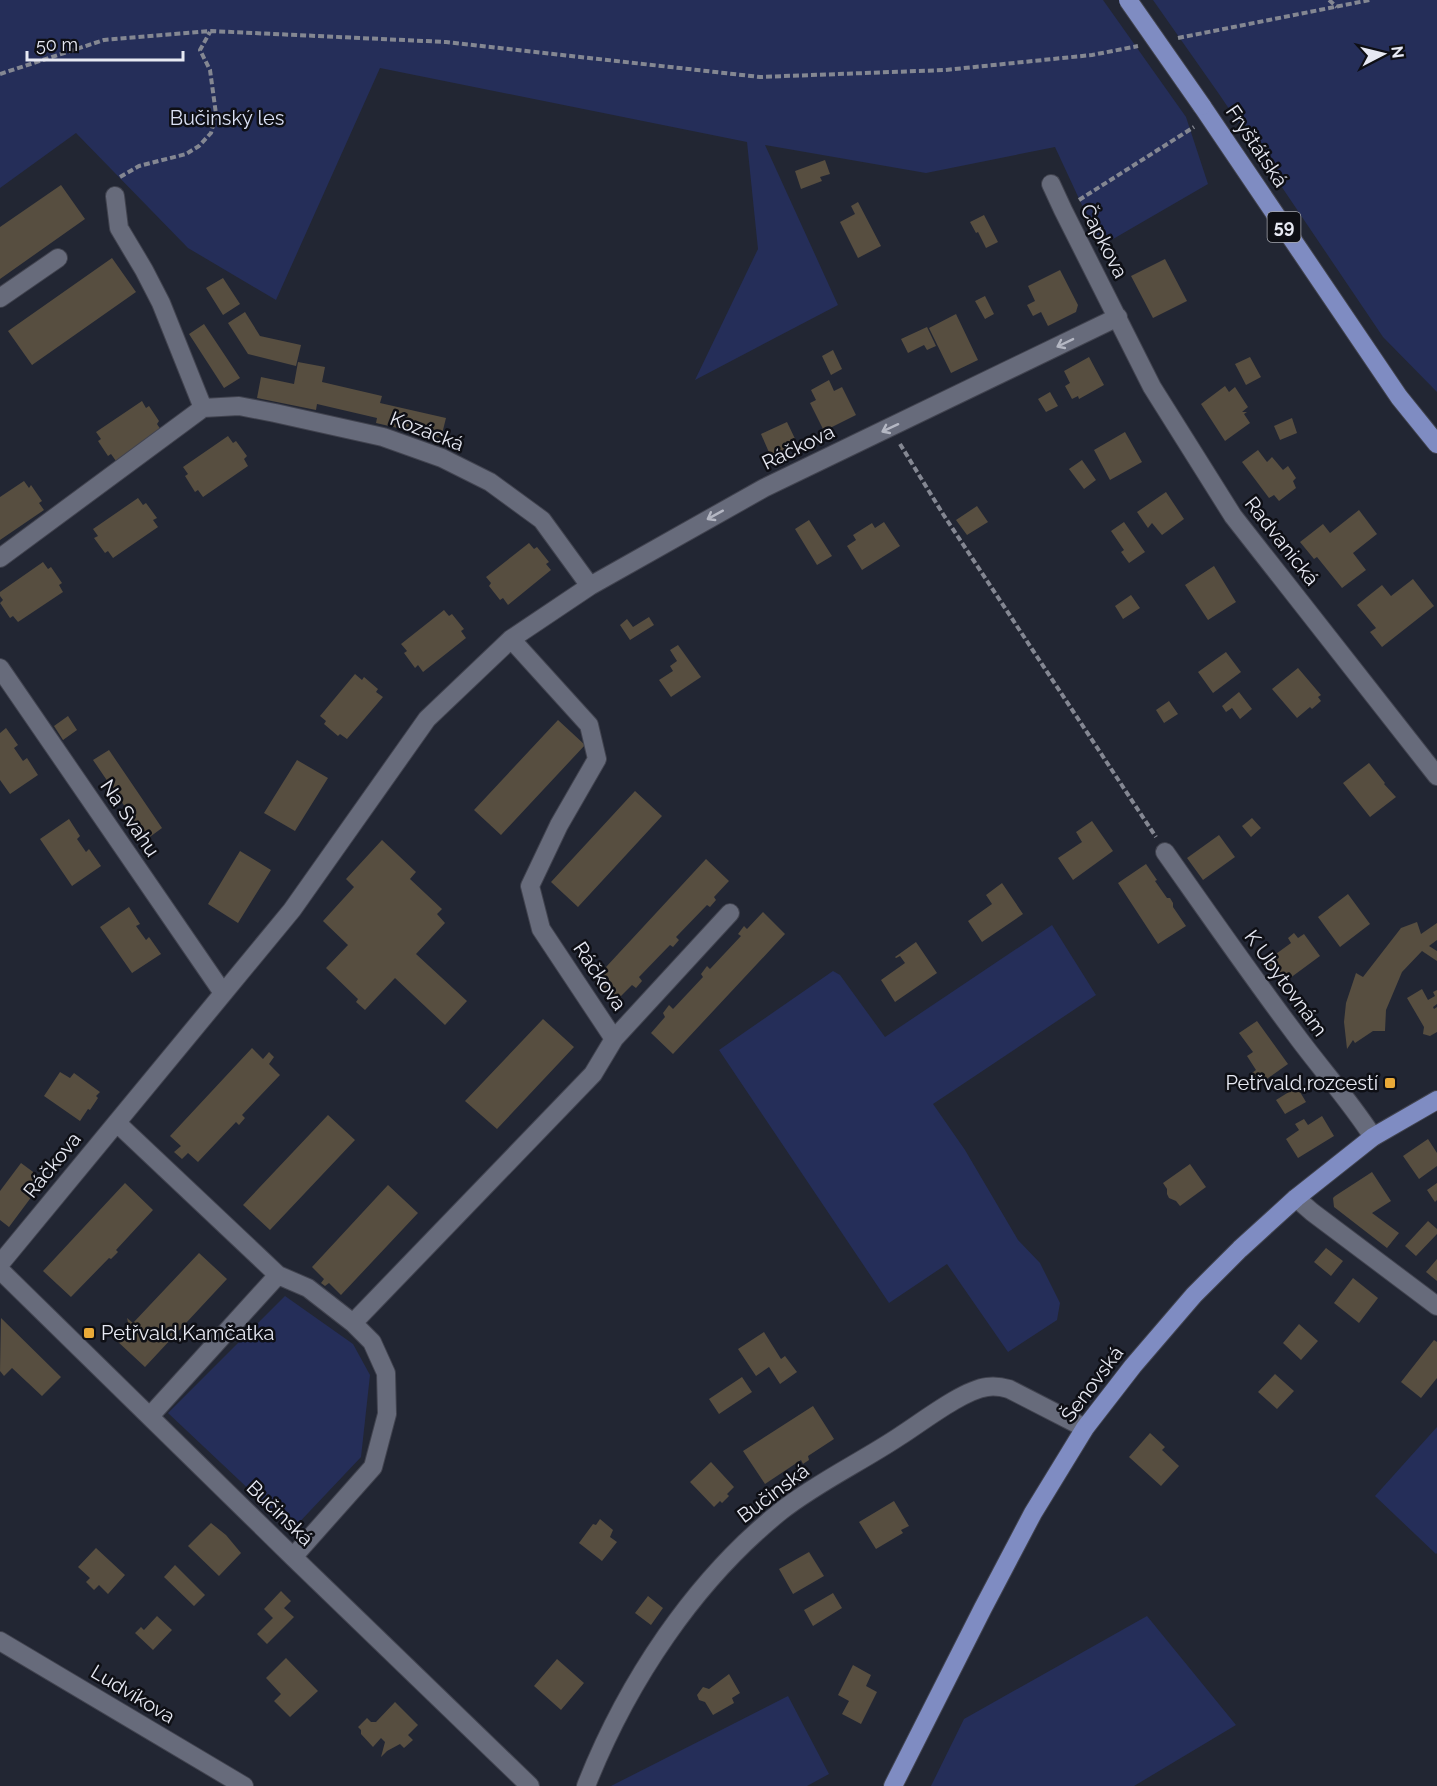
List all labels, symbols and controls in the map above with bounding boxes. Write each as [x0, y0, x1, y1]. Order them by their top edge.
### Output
scale bar [27, 24, 183, 62]
north arrow [1353, 24, 1413, 84]
text: 50 m [36, 34, 78, 55]
text: N [1387, 45, 1408, 59]
street label: Fryštátská [1221, 100, 1293, 192]
park label: Bučinský les [170, 106, 284, 130]
street label: Čapkova [1075, 200, 1134, 282]
road number: 59 [1268, 212, 1300, 242]
one-way arrow [1056, 337, 1074, 349]
street label: Kozácká [387, 406, 467, 456]
street label: Ráčkova [758, 419, 838, 475]
one-way arrow [881, 422, 899, 434]
street label: Radvanická [1240, 492, 1324, 590]
one-way arrow [707, 509, 724, 521]
street label: Na Svahu [95, 775, 165, 861]
street label: K Ubytovnám [1239, 925, 1333, 1041]
street label: Ráčkova [568, 937, 632, 1015]
place label: Petřvald,rozcestí [1225, 1071, 1379, 1095]
marker: Petřvald,rozcestí [1383, 1076, 1397, 1090]
street label: Ráčkova [18, 1127, 86, 1203]
place label: Petřvald,Kamčatka [101, 1321, 274, 1345]
marker: Petřvald,Kamčatka [82, 1326, 96, 1340]
street label: Šenovská [1055, 1341, 1128, 1427]
street label: Bučinská [733, 1458, 813, 1528]
street label: Bučinská [242, 1475, 318, 1551]
street label: Ludvíkova [87, 1660, 179, 1728]

